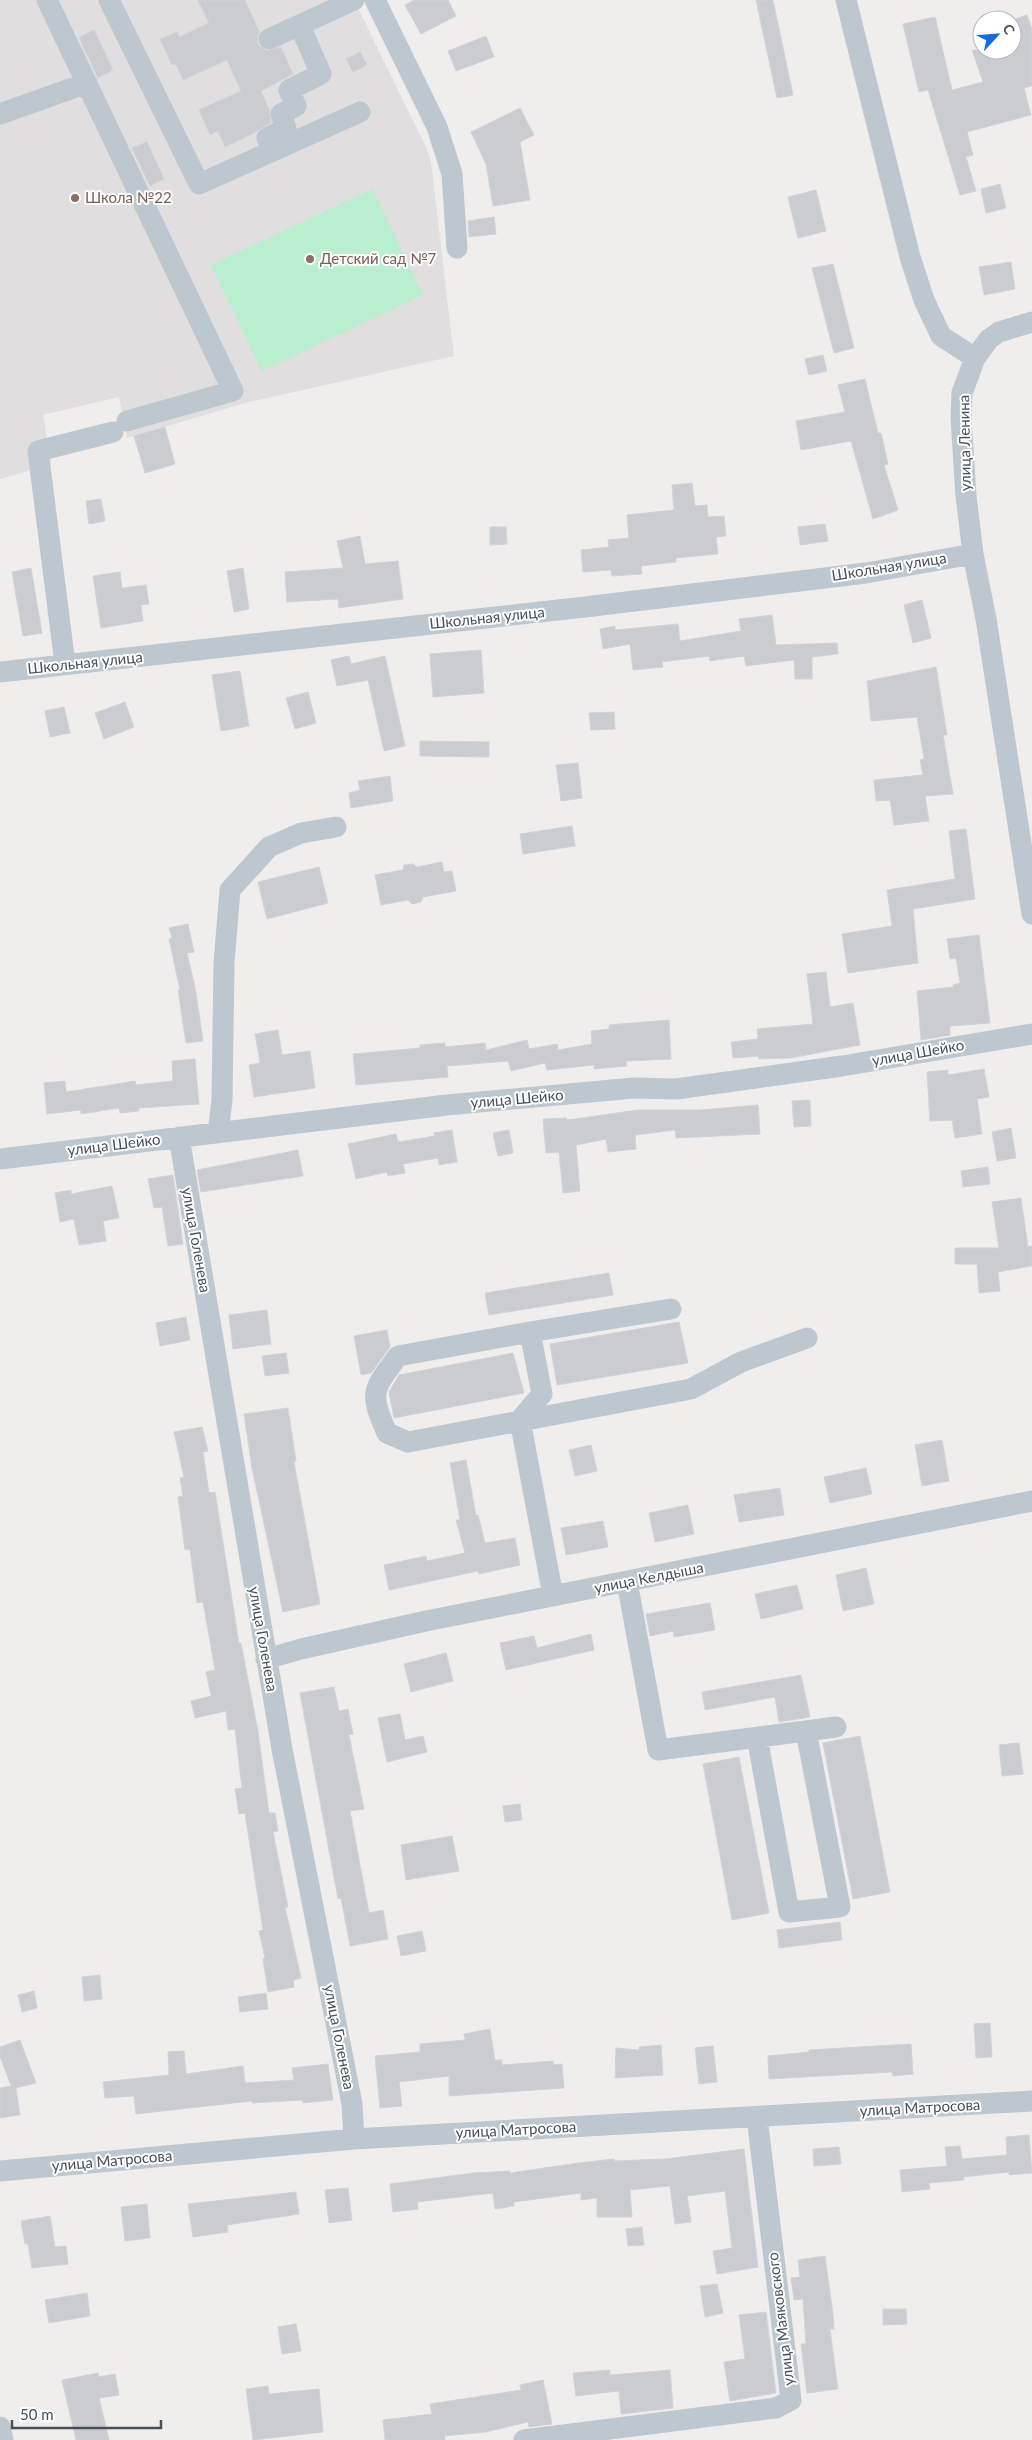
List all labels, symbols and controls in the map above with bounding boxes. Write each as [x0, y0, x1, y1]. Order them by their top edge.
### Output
north arrow [972, 10, 1022, 60]
text: С [999, 21, 1019, 38]
place label: Школа №22 [85, 188, 172, 206]
marker: Школа №22 [69, 192, 81, 204]
place label: Детский сад №7 [320, 249, 437, 267]
marker: Детский сад №7 [304, 253, 316, 265]
street label: улица Ленина [954, 395, 974, 491]
street label: Школьная улица [830, 548, 947, 584]
street label: Школьная улица [428, 602, 545, 632]
street label: Школьная улица [26, 647, 143, 677]
street label: улица Шейко [870, 1035, 965, 1069]
street label: улица Шейко [470, 1085, 564, 1111]
street label: улица Шейко [67, 1129, 161, 1159]
street label: улица Голенева [179, 1186, 215, 1294]
street label: улица Келдыша [593, 1558, 705, 1596]
street label: улица Голенева [246, 1585, 282, 1693]
street label: улица Голенева [321, 1983, 359, 2091]
street label: улица Матросова [859, 2095, 981, 2119]
street label: улица Матросова [455, 2117, 577, 2141]
street label: улица Матросова [51, 2146, 173, 2174]
street label: улица Маяковского [763, 2251, 797, 2387]
scale bar [12, 2398, 161, 2430]
text: 50 m [20, 2405, 54, 2423]

